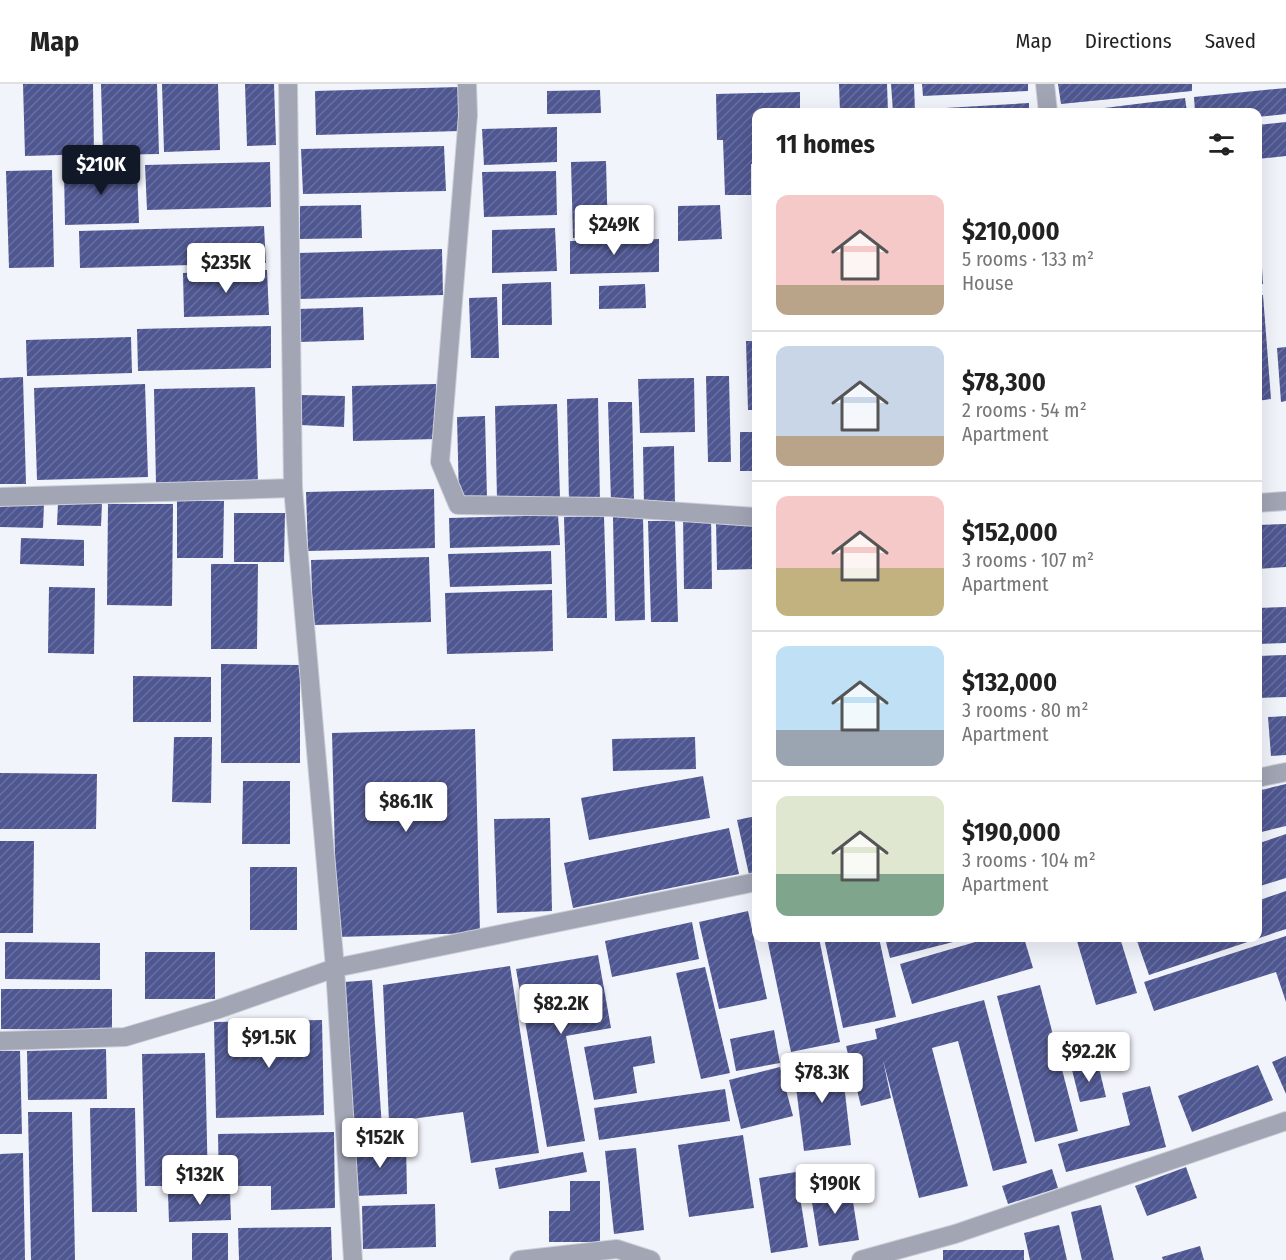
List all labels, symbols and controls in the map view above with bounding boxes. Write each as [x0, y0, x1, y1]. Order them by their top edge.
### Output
text: Map [30, 25, 79, 58]
text: Map [1015, 28, 1052, 54]
text: Directions [1085, 28, 1172, 54]
text: Saved [1205, 28, 1256, 54]
icon: filters [1205, 128, 1238, 161]
text: 11 homes [776, 129, 875, 160]
pin: $210K [59, 145, 143, 196]
text: $210K [76, 152, 126, 176]
pin: $249K [572, 205, 656, 256]
text: $249K [589, 212, 639, 236]
text: $210,000 [962, 216, 1060, 247]
icon: home [824, 219, 896, 291]
pin: $235K [184, 243, 268, 294]
text: 5 rooms · 133 m² [962, 247, 1094, 271]
text: $235K [201, 250, 251, 274]
text: House [962, 271, 1014, 295]
text: $78,300 [962, 367, 1046, 398]
icon: home [824, 370, 896, 442]
text: 2 rooms · 54 m² [962, 398, 1087, 422]
text: Apartment [962, 422, 1049, 446]
text: $152,000 [962, 517, 1058, 548]
icon: home [824, 520, 896, 592]
text: 3 rooms · 107 m² [962, 548, 1094, 572]
text: Apartment [962, 572, 1049, 596]
text: $132,000 [962, 667, 1057, 698]
icon: home [824, 670, 896, 742]
text: 3 rooms · 80 m² [962, 698, 1088, 722]
text: Apartment [962, 722, 1049, 746]
pin: $86.1K [357, 782, 455, 833]
text: $86.1K [379, 789, 433, 813]
text: $190,000 [962, 817, 1061, 848]
icon: home [824, 820, 896, 892]
text: 3 rooms · 104 m² [962, 848, 1096, 872]
text: Apartment [962, 872, 1049, 896]
pin: $82.2K [512, 984, 610, 1035]
text: $82.2K [533, 991, 589, 1015]
pin: $91.5K [220, 1018, 318, 1069]
text: $91.5K [242, 1025, 296, 1049]
pin: $92.2K [1040, 1032, 1138, 1083]
text: $92.2K [1062, 1039, 1116, 1063]
pin: $78.3K [773, 1053, 871, 1104]
text: $78.3K [795, 1060, 849, 1084]
pin: $152K [338, 1118, 422, 1169]
text: $152K [356, 1125, 404, 1149]
pin: $132K [158, 1155, 242, 1206]
text: $132K [176, 1162, 224, 1186]
pin: $190K [793, 1164, 877, 1215]
text: $190K [810, 1171, 860, 1195]

